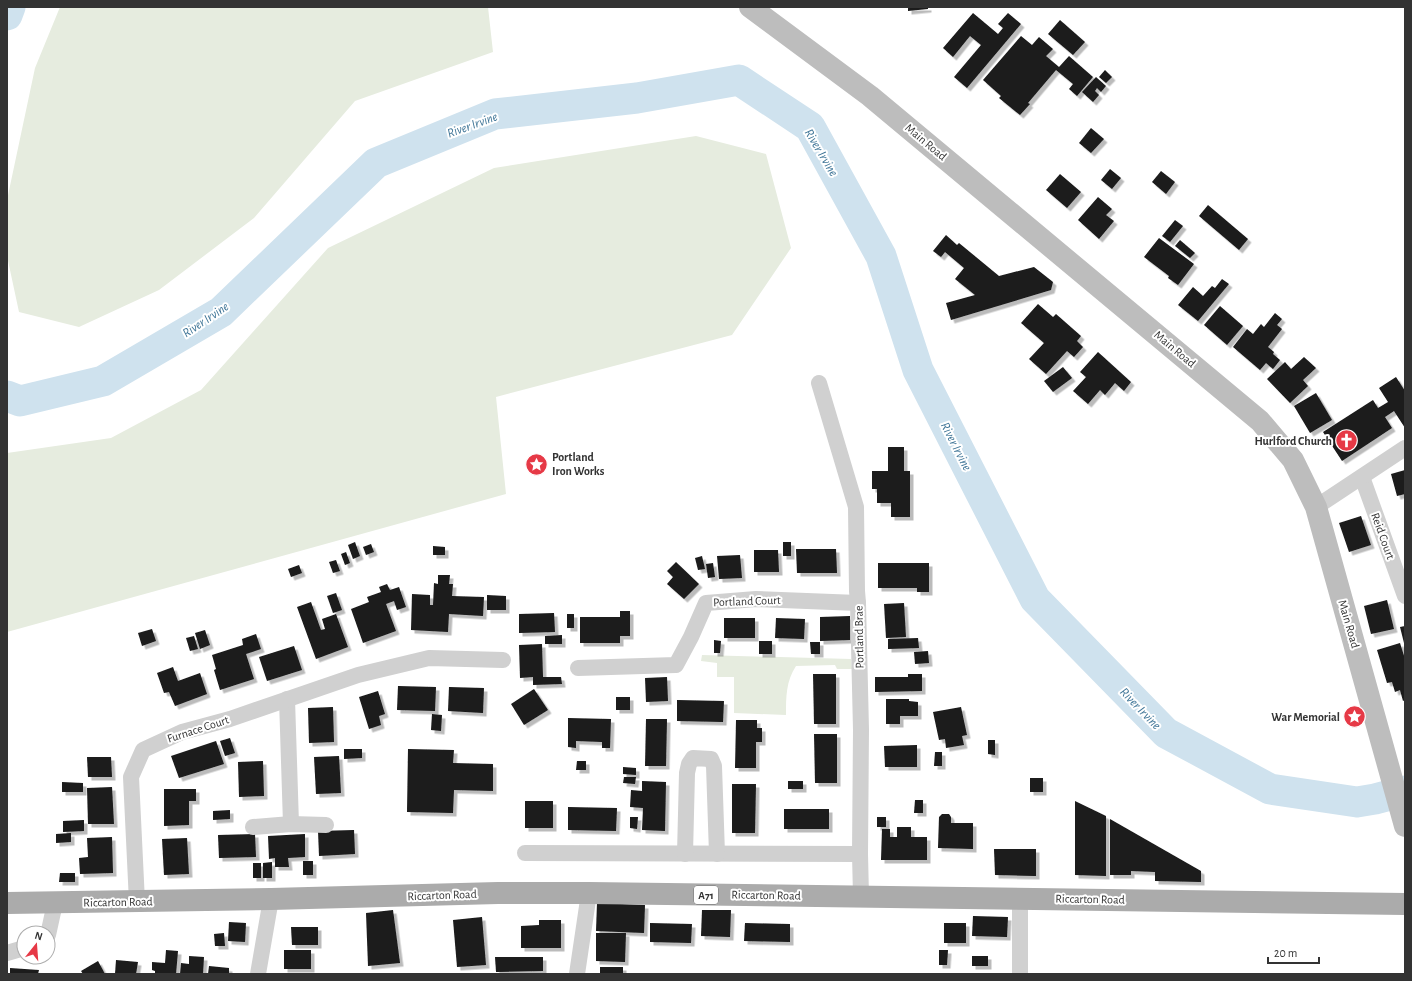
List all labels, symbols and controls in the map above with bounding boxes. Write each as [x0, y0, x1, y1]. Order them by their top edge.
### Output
water label: River Irvine [446, 110, 500, 141]
street label: Main Road [903, 121, 949, 163]
water label: River Irvine [802, 127, 840, 179]
water label: River Irvine [180, 300, 231, 340]
street label: Main Road [1152, 328, 1198, 370]
water label: River Irvine [938, 420, 973, 473]
church icon: Hurlford Church [1334, 428, 1360, 454]
place label: Hurlford Church [1254, 435, 1332, 447]
place icon: Portland Iron Works [524, 451, 550, 477]
place label: Portland Iron Works [552, 451, 605, 477]
street label: Reid Court [1369, 511, 1397, 561]
street label: Portland Court [713, 594, 781, 608]
street label: Main Road [1336, 598, 1362, 650]
street label: Portland Brae [852, 605, 866, 669]
water label: River Irvine [1117, 686, 1163, 733]
place icon: War Memorial [1342, 704, 1368, 730]
place label: War Memorial [1271, 711, 1340, 723]
street label: Furnace Court [166, 713, 230, 745]
road number: A71 [694, 886, 718, 904]
street label: Riccarton Road [407, 888, 477, 902]
street label: Riccarton Road [731, 888, 801, 902]
street label: Riccarton Road [1055, 892, 1125, 906]
street label: Riccarton Road [83, 895, 153, 909]
north arrow [16, 925, 56, 965]
text: N [34, 930, 44, 942]
scale bar [1268, 939, 1319, 965]
text: 20 m [1274, 947, 1297, 959]

